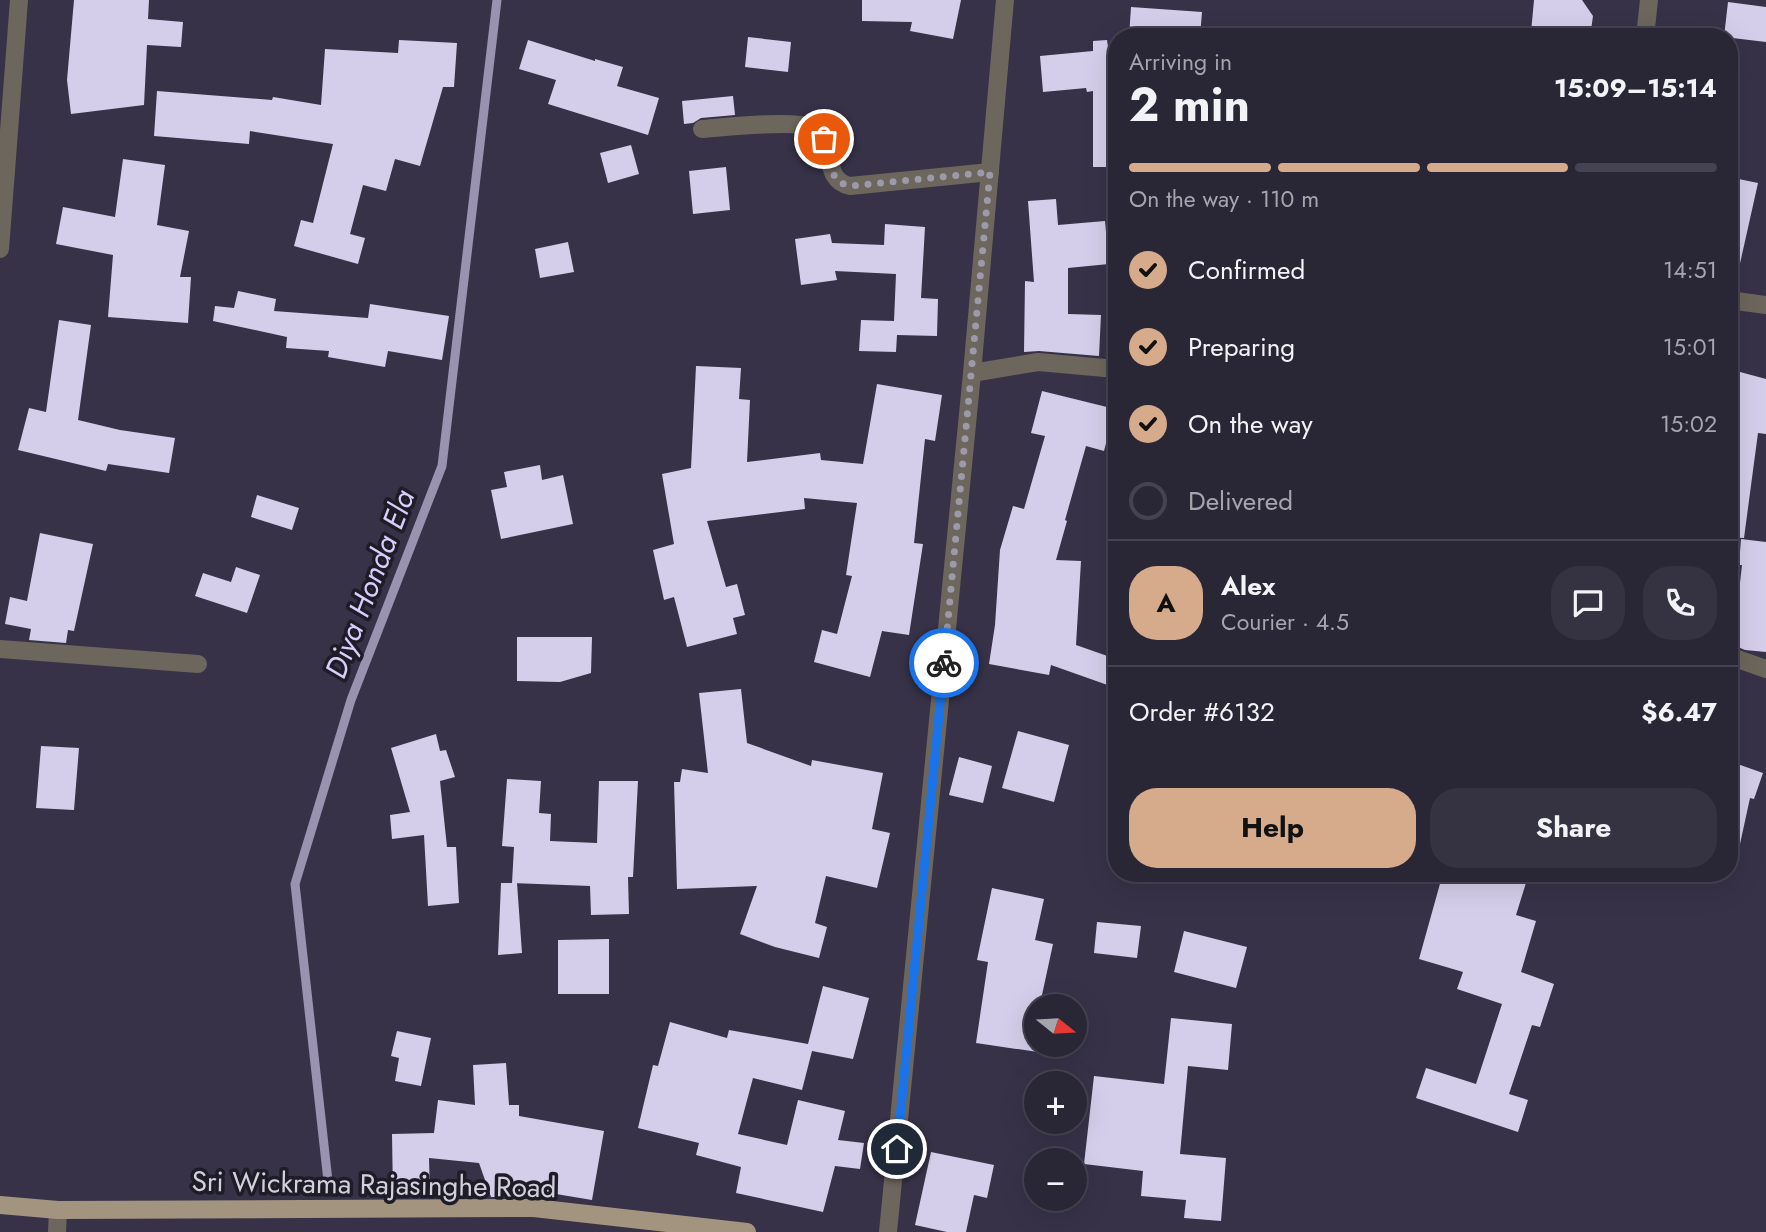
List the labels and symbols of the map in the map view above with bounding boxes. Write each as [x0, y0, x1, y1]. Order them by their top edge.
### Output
pin [794, 109, 854, 169]
water label: Diya Honda Ela [314, 483, 425, 685]
courier [909, 628, 979, 698]
north arrow [1024, 994, 1087, 1057]
pin [867, 1119, 927, 1179]
street label: Sri Wickrama Rajasinghe Road [191, 1161, 557, 1208]

